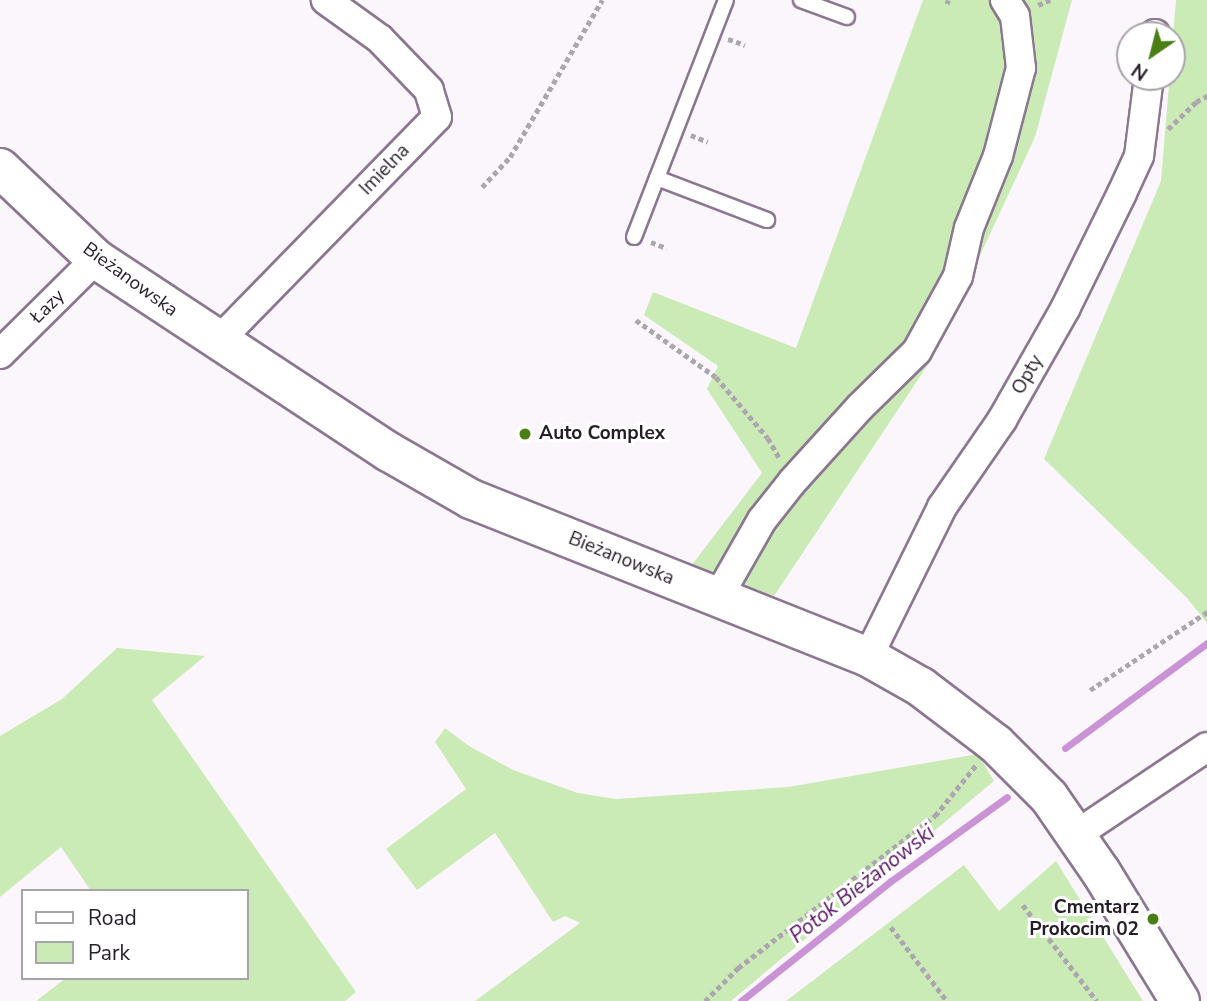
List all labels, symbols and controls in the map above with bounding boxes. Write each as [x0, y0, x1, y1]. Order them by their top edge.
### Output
north arrow [1116, 21, 1186, 91]
text: N [1127, 57, 1153, 86]
street label: Imielna [355, 140, 415, 200]
street label: Bieżanowska [78, 238, 182, 322]
street label: Łazy [26, 285, 70, 329]
street label: Opty [1008, 351, 1048, 399]
place label: Auto Complex [539, 423, 665, 445]
marker: Auto Complex [517, 426, 533, 442]
street label: Bieżanowska [565, 528, 677, 590]
water label: Potok Bieżanowski [785, 820, 939, 948]
legend [21, 889, 248, 980]
place label: Cmentarz Prokocim 02 [1029, 897, 1139, 941]
text: Road [88, 904, 137, 932]
marker: Cmentarz Prokocim 02 [1145, 911, 1161, 927]
text: Park [88, 939, 130, 967]

